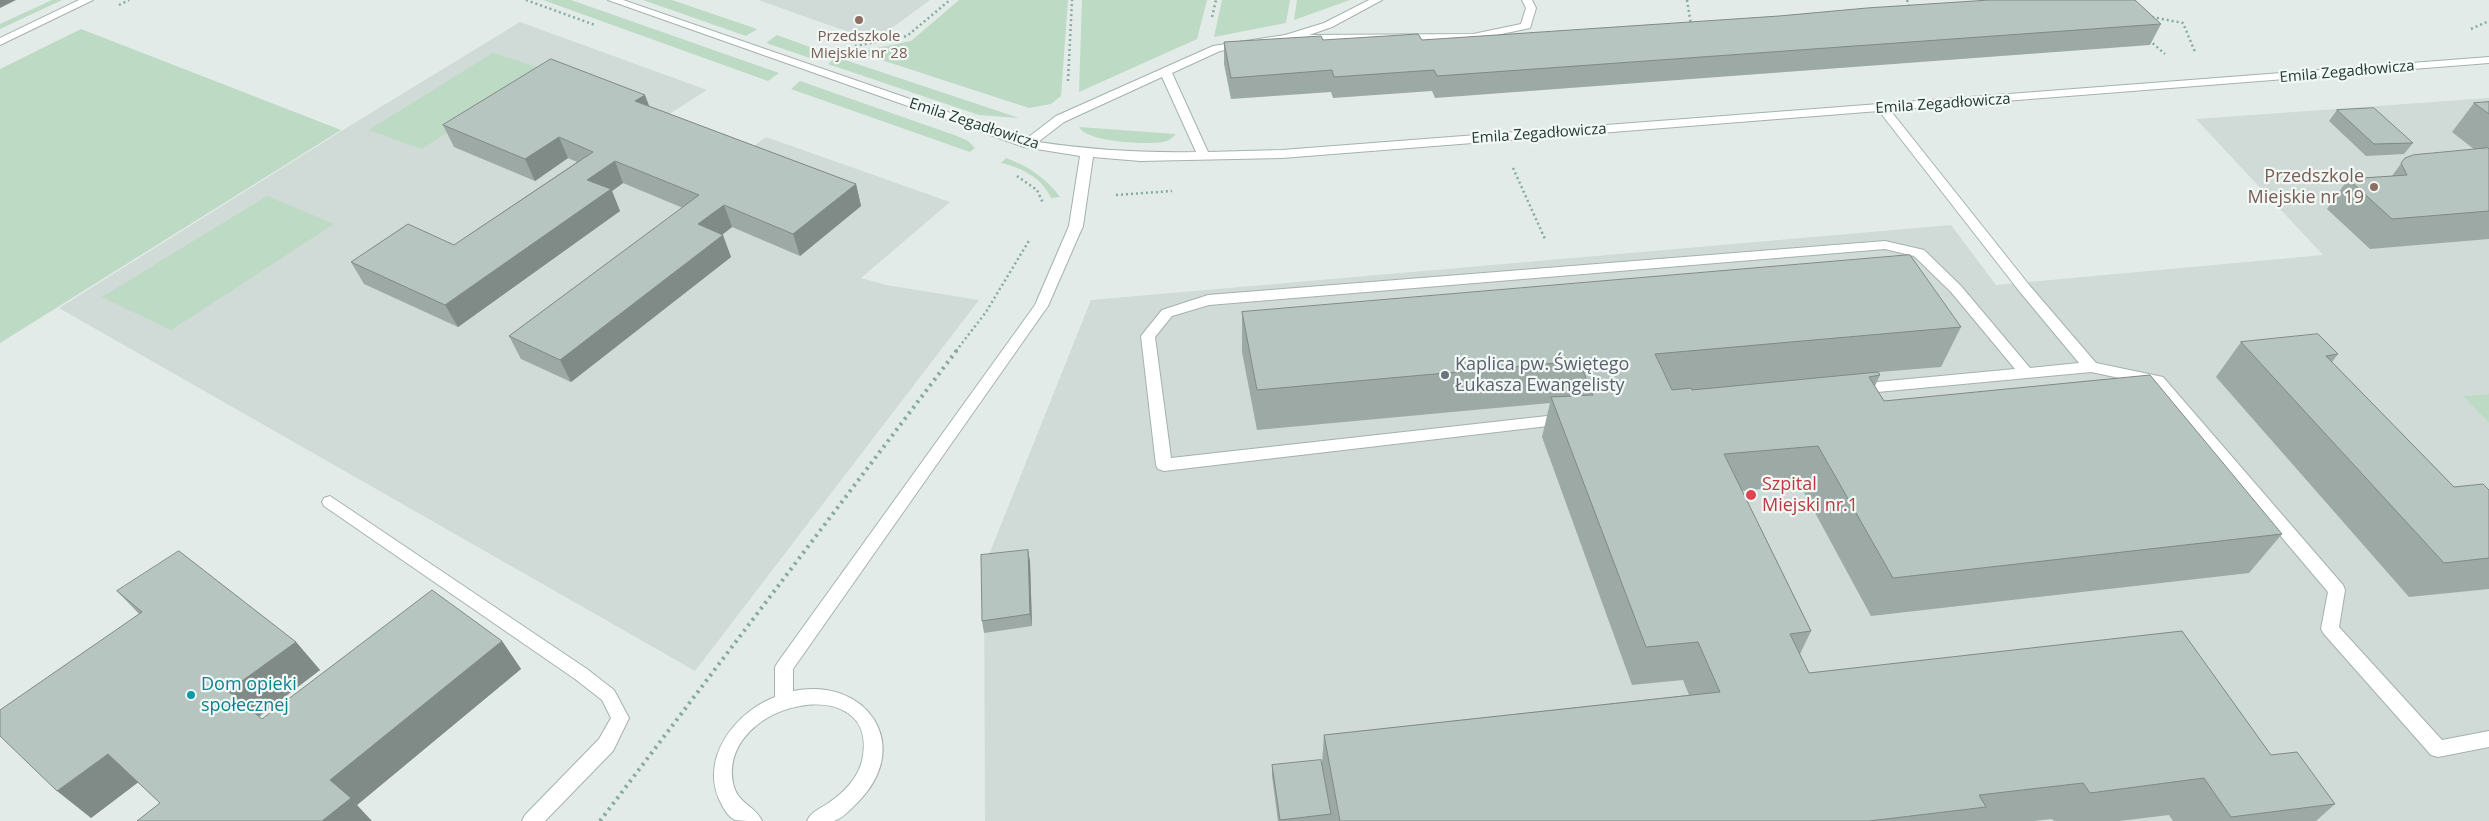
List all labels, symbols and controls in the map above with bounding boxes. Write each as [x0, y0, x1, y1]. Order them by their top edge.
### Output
marker: Przedszkole Miejskie nr 28 [853, 14, 865, 26]
place label: Przedszkole Miejskie nr 28 [810, 28, 908, 63]
street label: Emila Zegadłowicza [2279, 57, 2415, 87]
street label: Emila Zegadłowicza [1875, 90, 2011, 118]
street label: Emila Zegadłowicza [907, 95, 1041, 153]
street label: Emila Zegadłowicza [1471, 120, 1607, 148]
place label: Przedszkole Miejskie nr 19 [2248, 166, 2364, 208]
marker: Przedszkole Miejskie nr 19 [2368, 181, 2380, 193]
place label: Kaplica pw. Świętego Łukasza Ewangelisty [1455, 354, 1629, 396]
marker: Kaplica pw. Świętego Łukasza Ewangelisty [1439, 369, 1451, 381]
place label: Szpital Miejski nr.1 [1762, 474, 1858, 516]
marker: Szpital Miejski nr.1 [1744, 488, 1758, 502]
place label: Dom opieki społecznej [201, 674, 297, 716]
marker: Dom opieki społecznej [185, 689, 197, 701]

